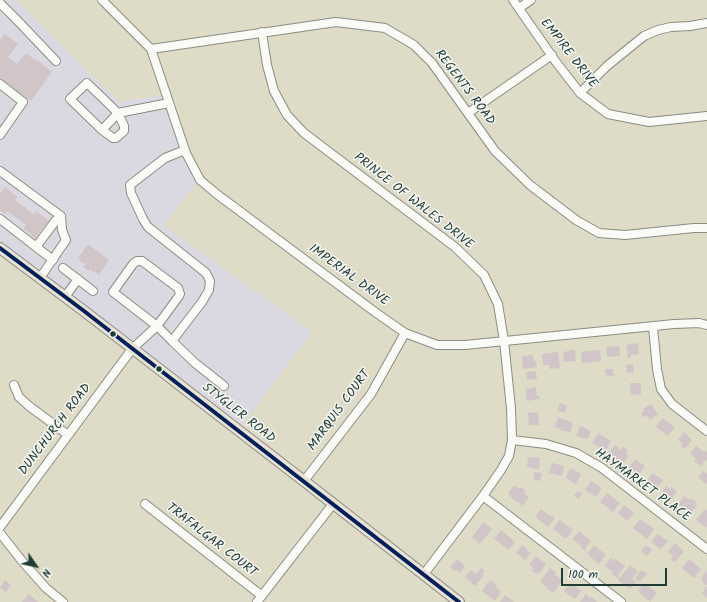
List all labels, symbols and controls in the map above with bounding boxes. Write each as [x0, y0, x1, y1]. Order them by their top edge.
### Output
street label: EMPIRE DRIVE [536, 16, 600, 92]
street label: REGENTS ROAD [431, 47, 497, 129]
street label: PRINCE OF WALES DRIVE [350, 150, 476, 254]
street label: IMPERIAL DRIVE [305, 242, 391, 310]
unlabelled marker [108, 329, 118, 339]
unlabelled marker [154, 364, 164, 374]
street label: MARQUIS COURT [305, 368, 375, 454]
street label: DUNCHURCH ROAD [17, 381, 95, 479]
street label: STYGLER ROAD [198, 381, 278, 447]
street label: HAYMARKET PLACE [591, 446, 693, 526]
street label: TRAFALGAR COURT [162, 501, 260, 581]
north arrow [16, 546, 56, 586]
scale bar [563, 560, 669, 586]
text: N [37, 565, 55, 581]
text: 100 m [568, 565, 598, 584]

